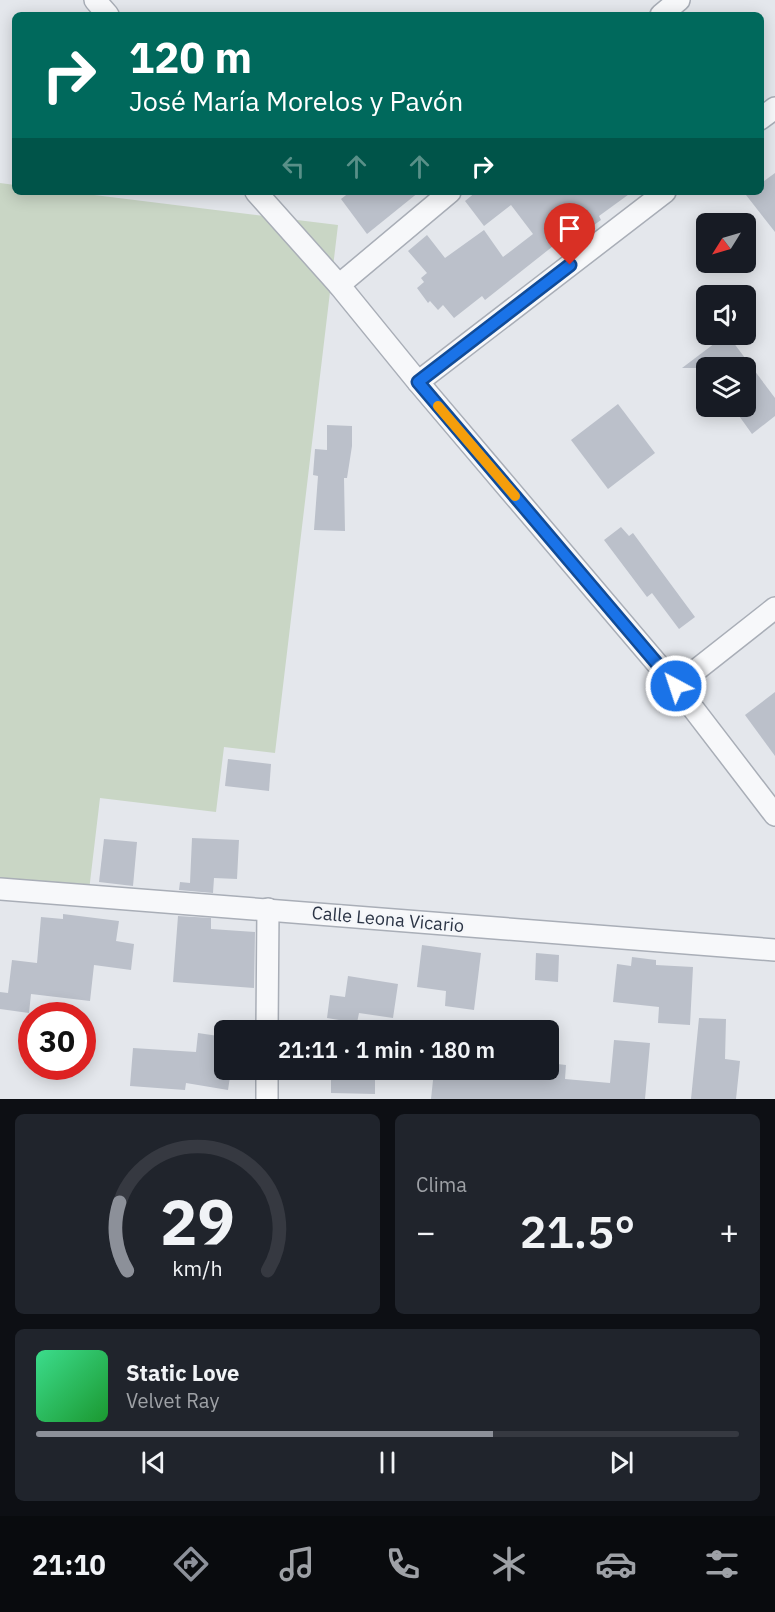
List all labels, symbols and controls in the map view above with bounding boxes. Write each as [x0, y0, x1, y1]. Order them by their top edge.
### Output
text: 120 m [129, 30, 252, 85]
icon: right [30, 36, 108, 114]
text: José María Morelos y Pavón [129, 83, 463, 118]
icon: left [277, 150, 310, 183]
icon: ahead [340, 150, 373, 183]
icon: ahead [403, 150, 436, 183]
icon: right [466, 150, 499, 183]
pin [544, 203, 595, 265]
icon: arrive [553, 212, 586, 245]
north arrow [696, 213, 756, 273]
map controls [696, 213, 756, 417]
button: sound [696, 285, 756, 345]
button: layers [696, 357, 756, 417]
position arrow [644, 654, 708, 718]
street label: Calle Leona Vicario [311, 901, 465, 937]
speed limit sign: 30 [18, 1002, 96, 1080]
text: 21:11 · 1 min · 180 m [278, 1035, 495, 1064]
text: Clima [416, 1171, 467, 1198]
text: 29 [160, 1181, 235, 1262]
text: 21.5° [520, 1202, 635, 1260]
text: − [416, 1210, 436, 1253]
text: + [719, 1210, 739, 1253]
text: km/h [172, 1254, 223, 1282]
text: Static Love [126, 1358, 239, 1387]
text: Velvet Ray [126, 1387, 219, 1414]
icon: previous [137, 1446, 170, 1479]
icon: pause [371, 1446, 404, 1479]
icon: next [605, 1446, 638, 1479]
icon: directions [170, 1543, 212, 1585]
icon: music [276, 1543, 318, 1585]
icon: phone [382, 1543, 424, 1585]
icon: climate [488, 1543, 530, 1585]
icon: car [595, 1543, 637, 1585]
icon: filters [701, 1543, 743, 1585]
text: 21:10 [32, 1547, 106, 1582]

